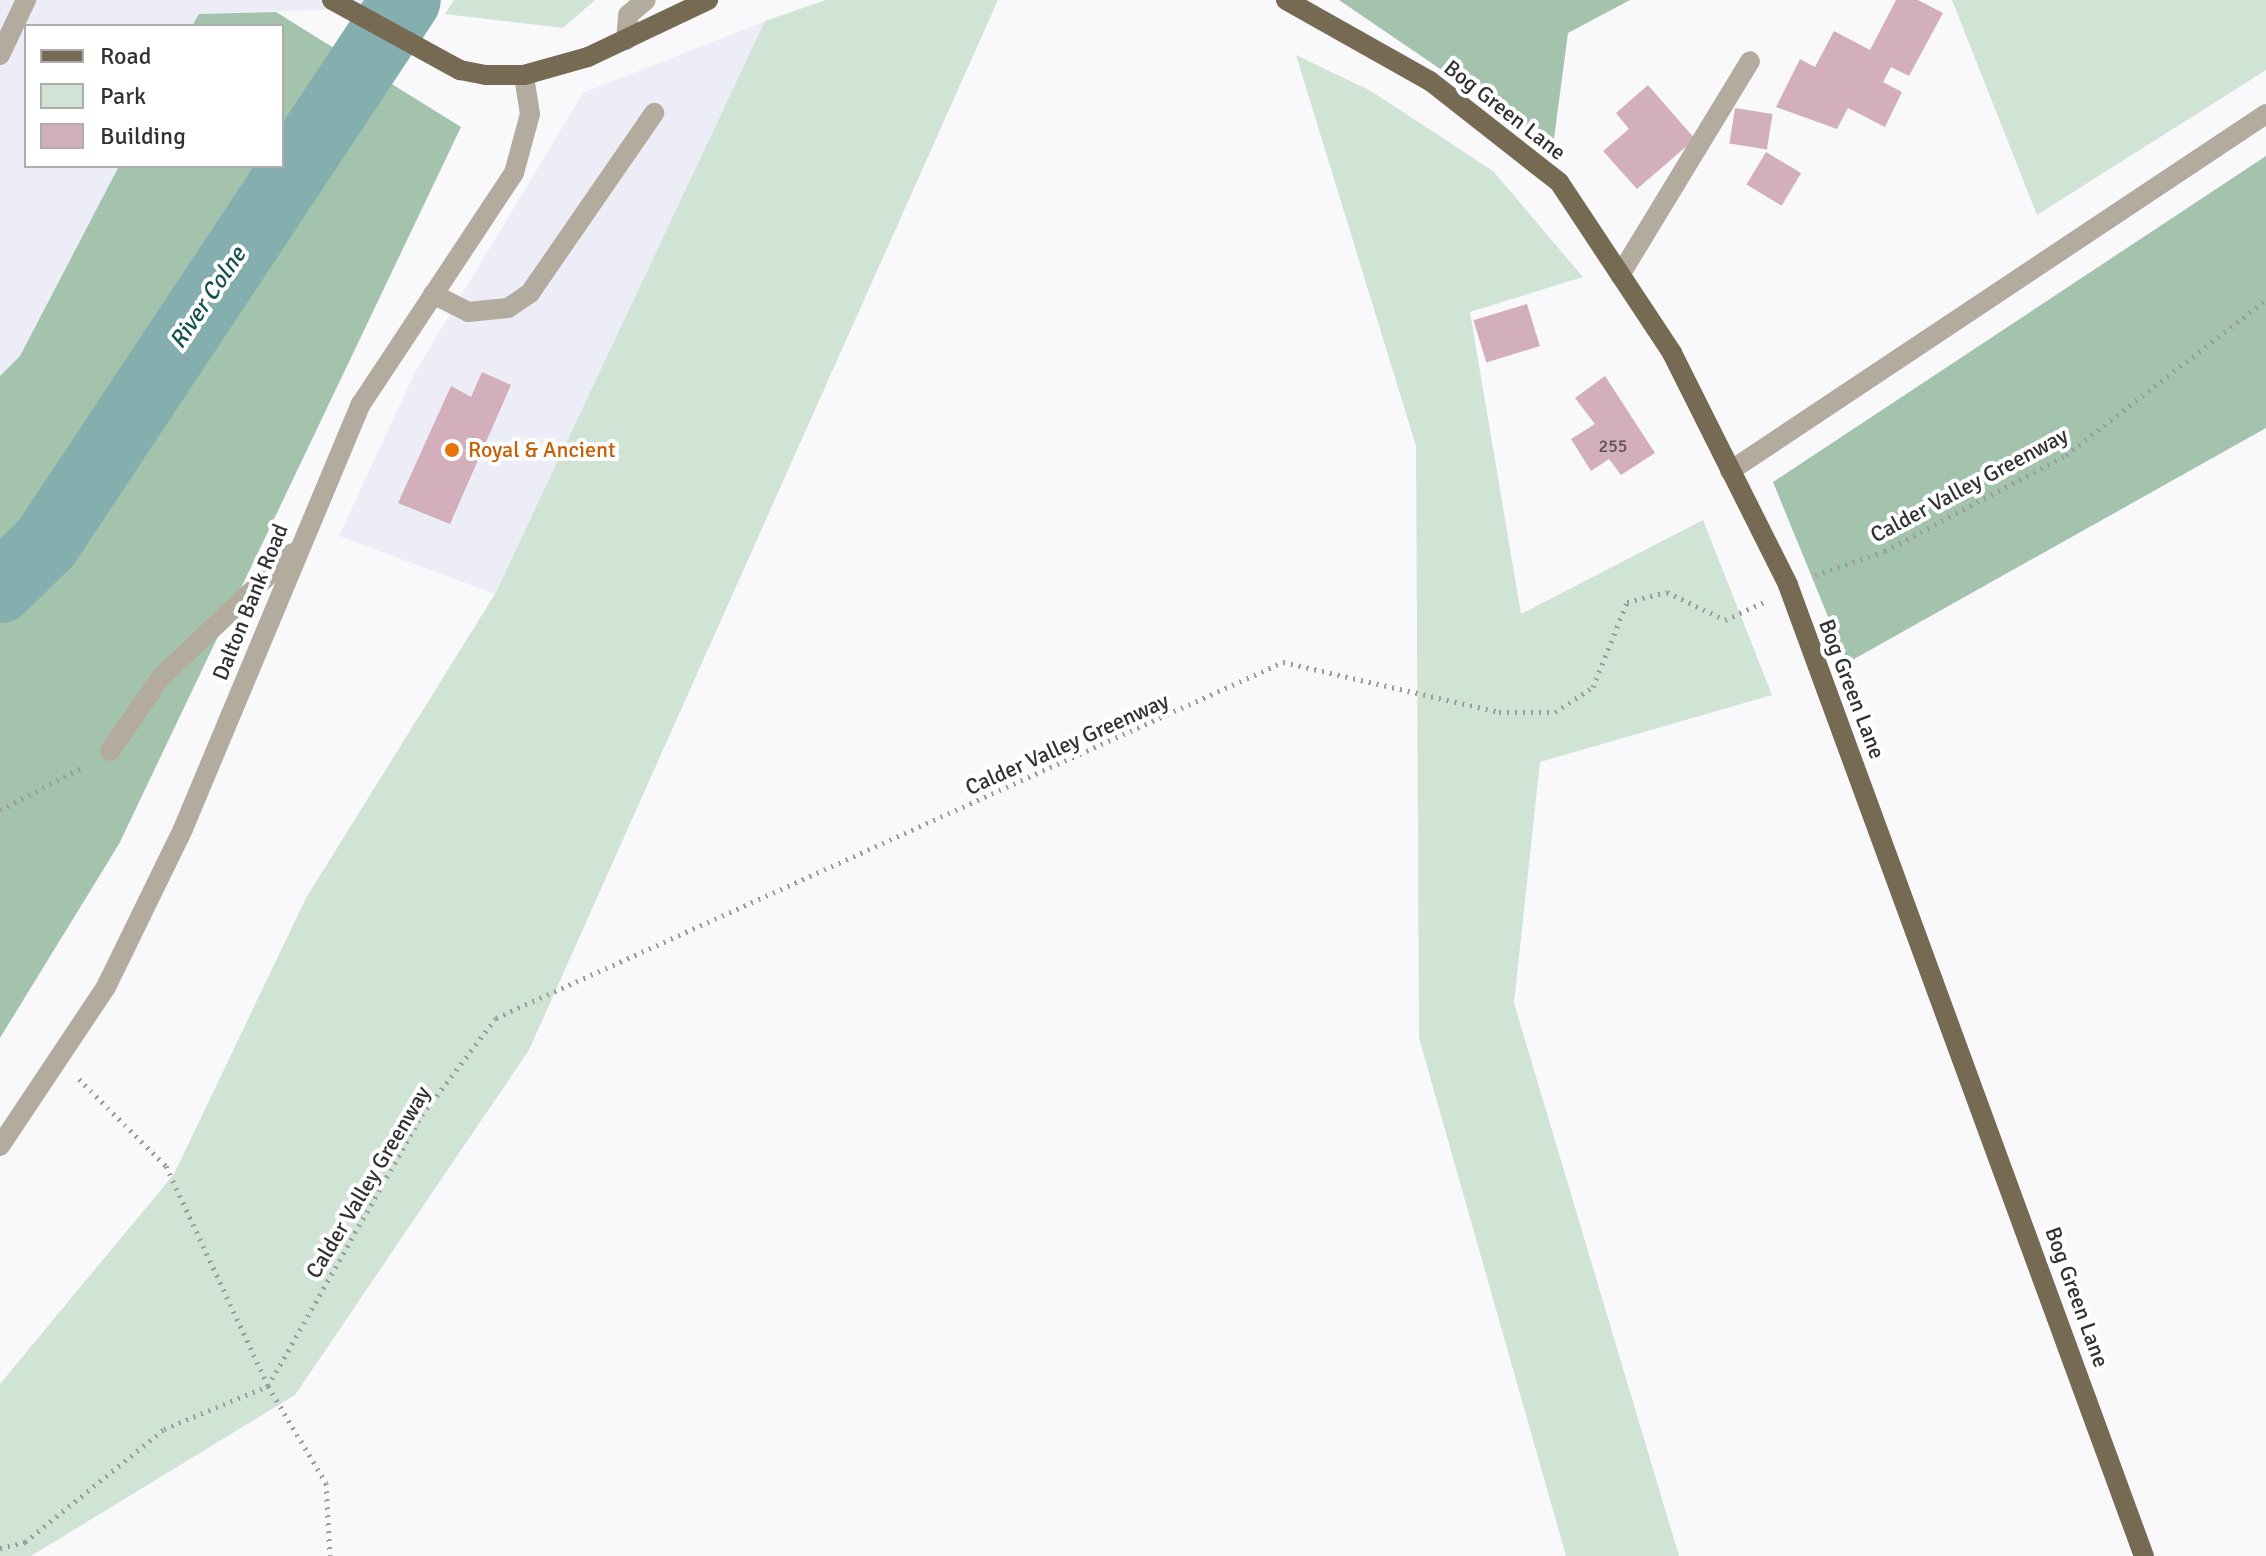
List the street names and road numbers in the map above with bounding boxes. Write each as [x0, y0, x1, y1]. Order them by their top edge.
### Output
street label: Bog Green Lane [1439, 54, 1571, 166]
street label: Calder Valley Greenway [1866, 422, 2072, 548]
street label: Dalton Bank Road [207, 520, 293, 684]
street label: Bog Green Lane [1813, 616, 1891, 762]
street label: Calder Valley Greenway [961, 687, 1173, 801]
street label: Calder Valley Greenway [300, 1081, 436, 1283]
street label: Bog Green Lane [2039, 1223, 2115, 1371]

